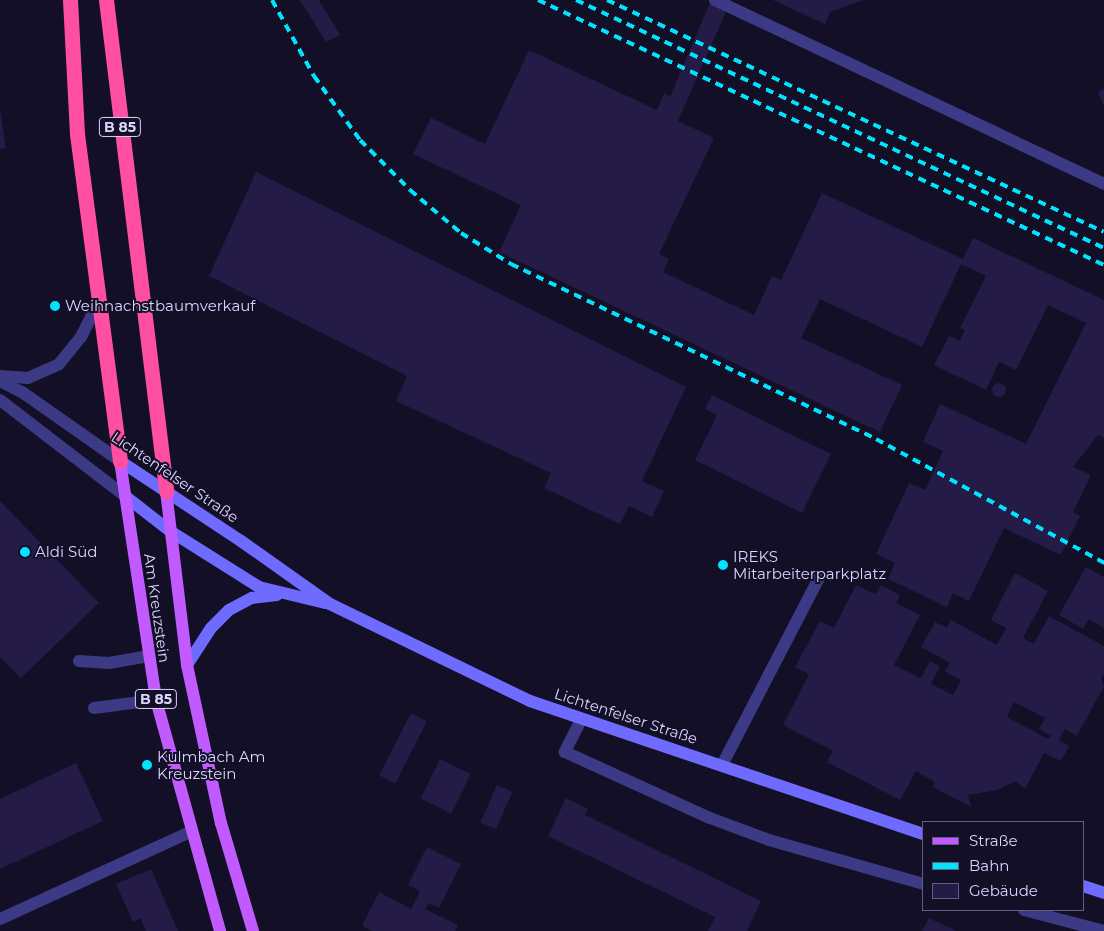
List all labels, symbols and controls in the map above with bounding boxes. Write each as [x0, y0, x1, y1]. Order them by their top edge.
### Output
road number: B 85 [99, 115, 141, 138]
place label: Weihnachstbaumverkauf [65, 297, 255, 315]
marker: Weihnachstbaumverkauf [49, 300, 61, 312]
street label: Lichtenfelser Straße [108, 428, 242, 526]
place label: Aldi Süd [35, 543, 97, 561]
marker: Aldi Süd [19, 546, 31, 558]
place label: IREKS Mitarbeiterparkplatz [733, 547, 886, 582]
street label: Am Kreuzstein [140, 552, 174, 664]
marker: IREKS Mitarbeiterparkplatz [717, 559, 729, 571]
street label: Lichtenfelser Straße [552, 684, 700, 748]
road number: B 85 [135, 688, 177, 711]
place label: Kulmbach Am Kreuzstein [157, 747, 265, 782]
marker: Kulmbach Am Kreuzstein [141, 759, 153, 771]
legend [922, 821, 1084, 911]
text: Straße [969, 831, 1018, 850]
text: Bahn [969, 856, 1009, 875]
text: Gebäude [969, 881, 1038, 900]

